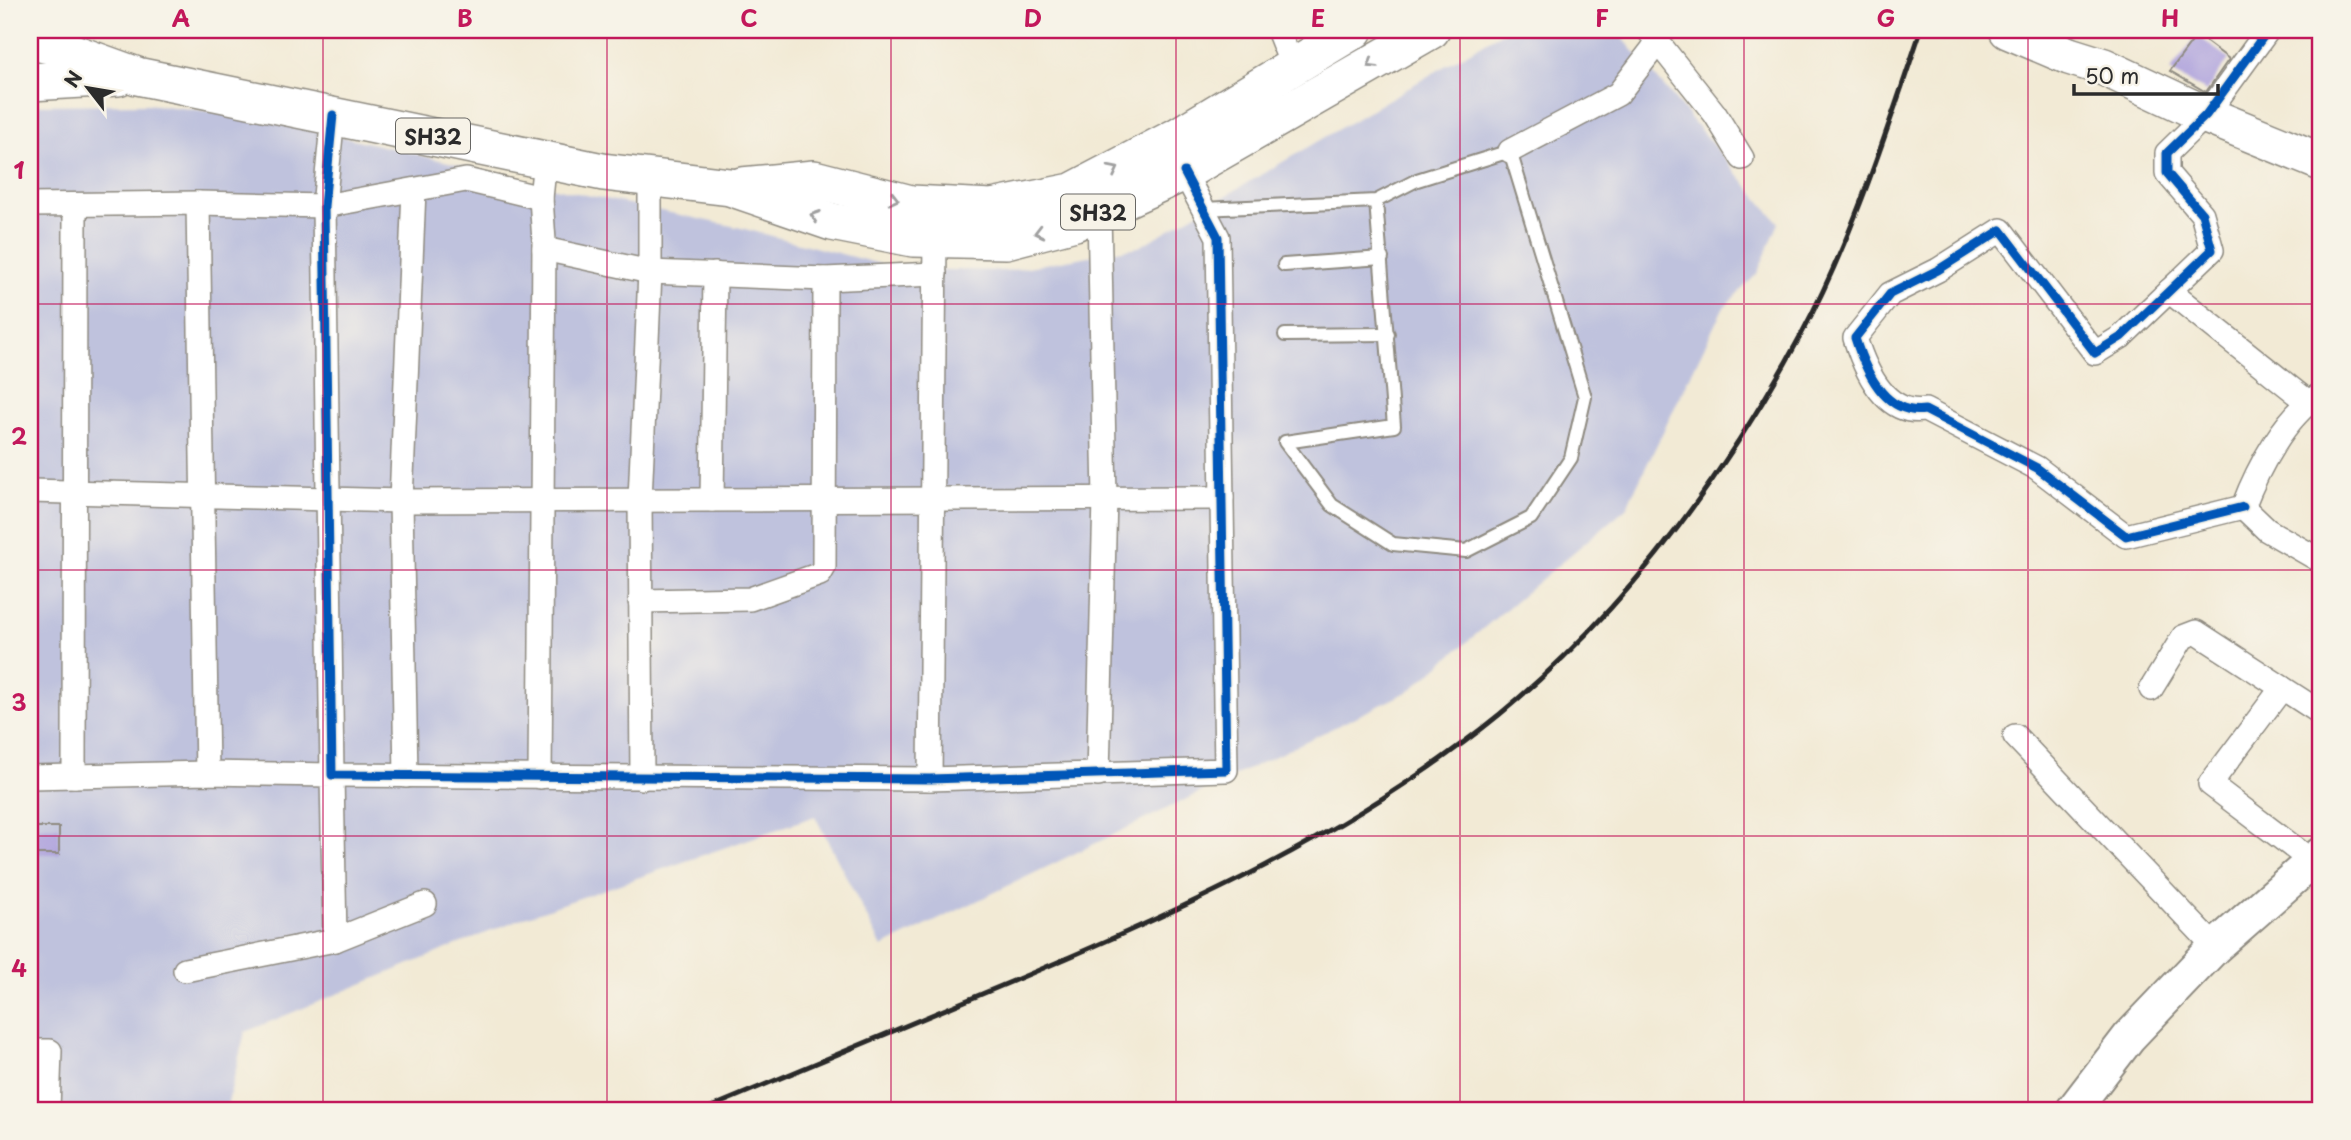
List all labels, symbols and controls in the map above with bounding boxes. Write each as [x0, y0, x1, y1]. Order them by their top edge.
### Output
text: A [172, 0, 190, 35]
text: B [457, 0, 473, 35]
text: C [740, 0, 758, 35]
text: D [1024, 0, 1042, 35]
text: E [1311, 0, 1325, 35]
text: F [1595, 0, 1609, 35]
text: G [1877, 0, 1895, 35]
text: H [2161, 0, 2179, 35]
north arrow [52, 52, 122, 122]
scale bar [2074, 52, 2218, 96]
one-way arrow [1367, 56, 1380, 69]
text: 50 m [2085, 59, 2139, 91]
text: N [57, 65, 88, 92]
road number: SH32 [396, 118, 470, 154]
text: 1 [14, 152, 25, 187]
one-way arrow [1106, 165, 1119, 178]
one-way arrow [888, 191, 900, 205]
road number: SH32 [1061, 194, 1135, 230]
one-way arrow [809, 210, 821, 224]
one-way arrow [1033, 224, 1045, 238]
text: 2 [11, 418, 27, 453]
text: 3 [11, 684, 27, 719]
text: 4 [11, 950, 27, 985]

